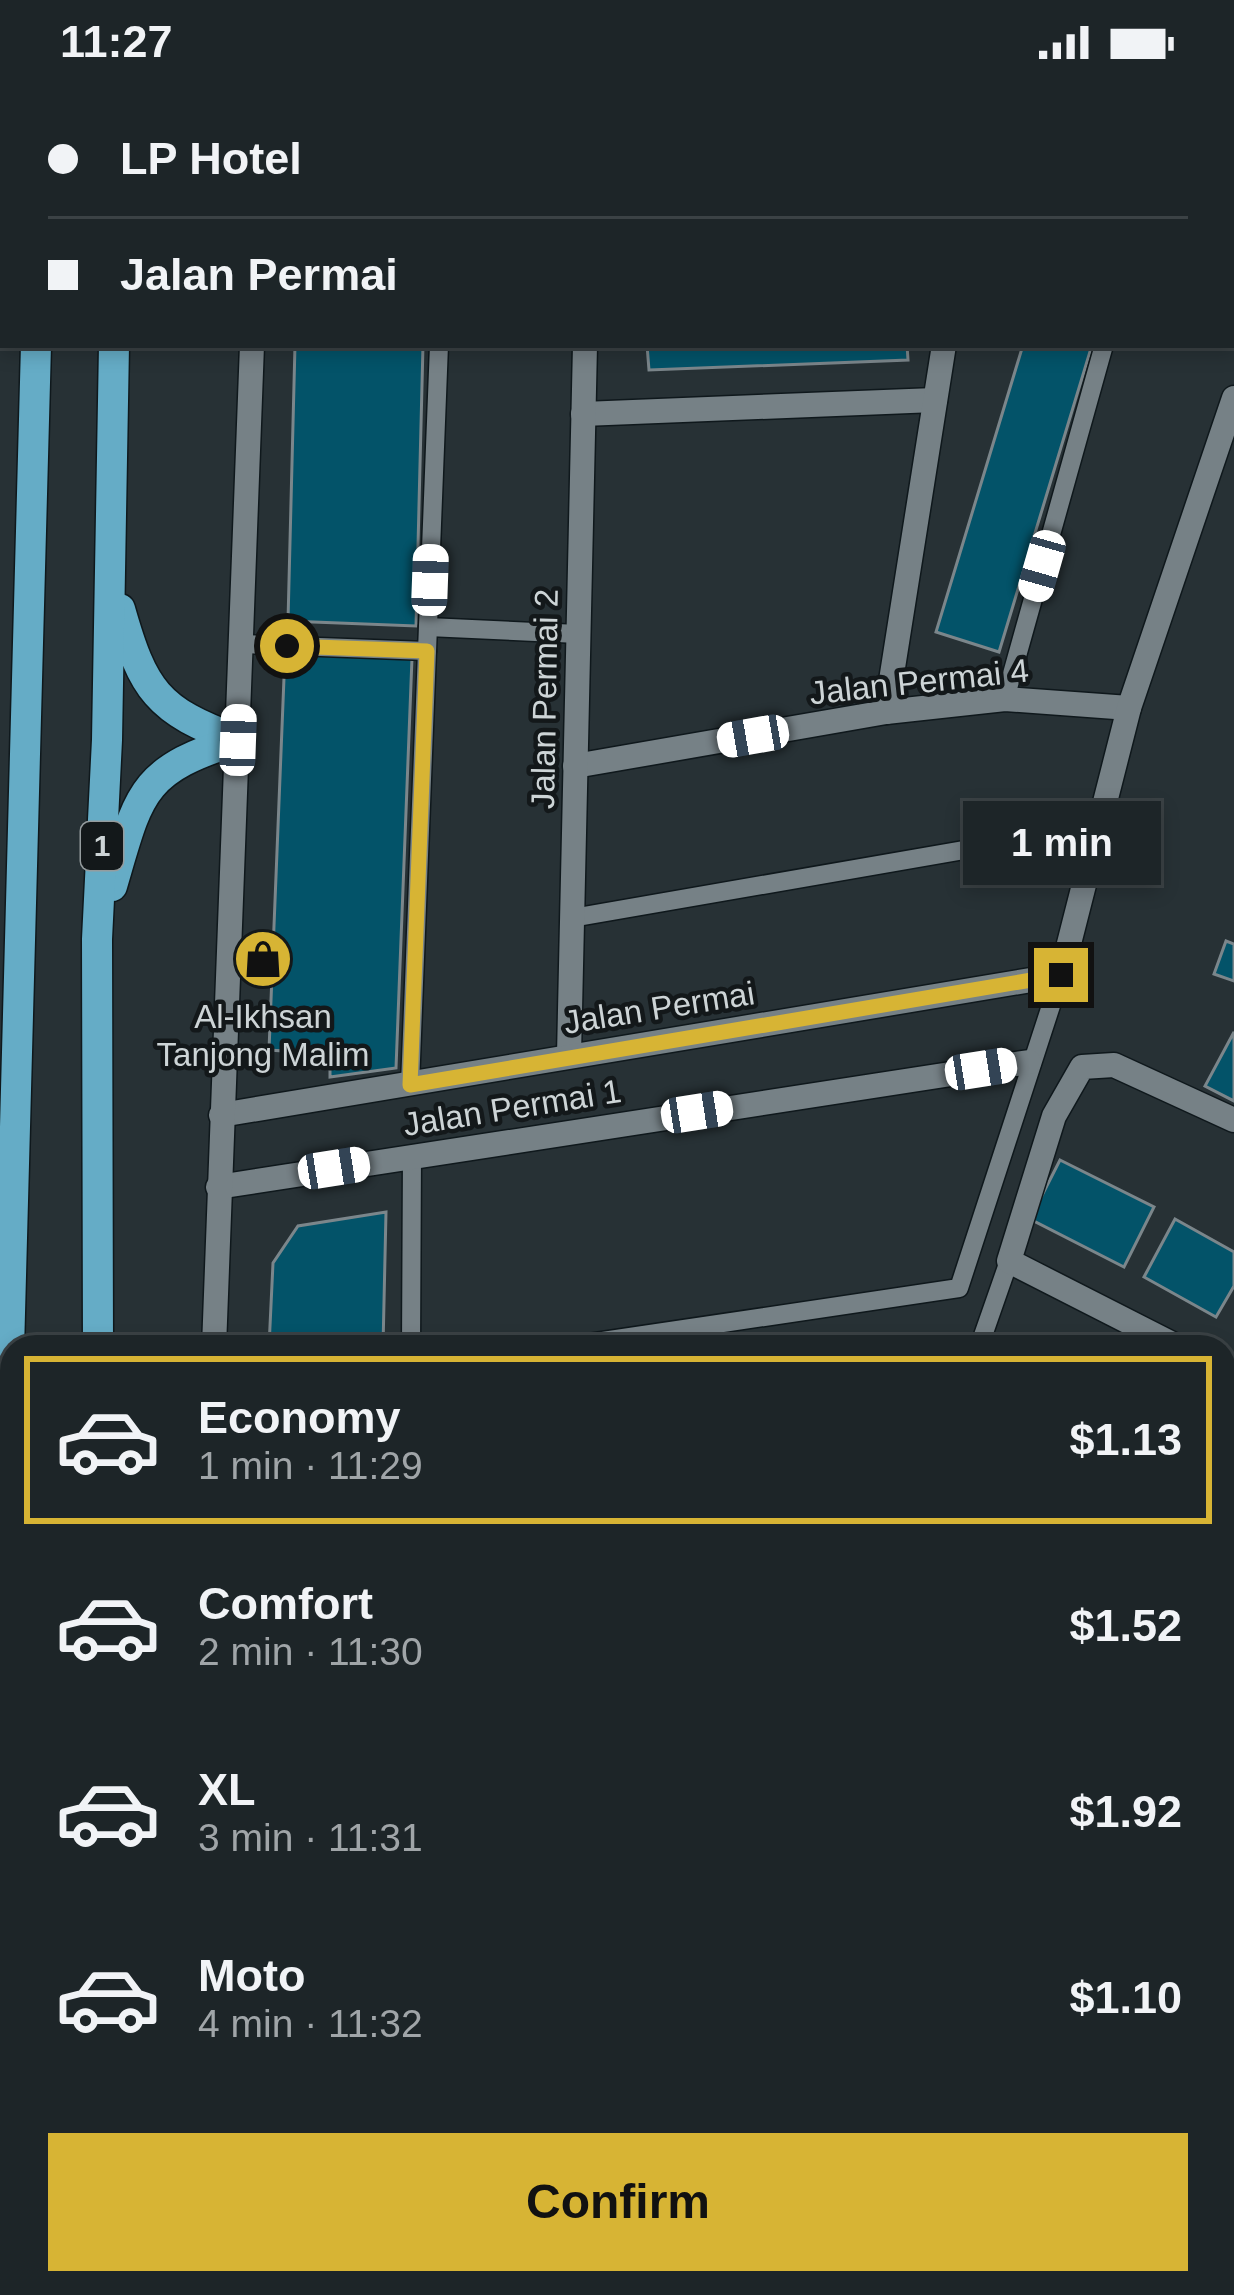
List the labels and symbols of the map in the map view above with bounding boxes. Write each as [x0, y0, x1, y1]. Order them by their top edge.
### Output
car [1015, 526, 1069, 606]
car [411, 543, 449, 617]
street label: Jalan Permai 2 [524, 589, 565, 809]
route start [260, 619, 314, 673]
street label: Jalan Permai 4 [808, 652, 1030, 711]
car [219, 703, 257, 777]
car [714, 712, 792, 760]
callout: 1 min [962, 801, 1160, 885]
road number: 1 [81, 822, 123, 870]
shop icon: Al-Ikhsan Tanjong Malim [232, 928, 294, 990]
route end [1034, 948, 1088, 1002]
street label: Jalan Permai [561, 974, 757, 1041]
place label: Al-Ikhsan Tanjong Malim [157, 998, 369, 1073]
car [943, 1046, 1019, 1092]
street label: Jalan Permai 1 [400, 1072, 624, 1143]
car [659, 1089, 735, 1135]
car [296, 1145, 372, 1191]

